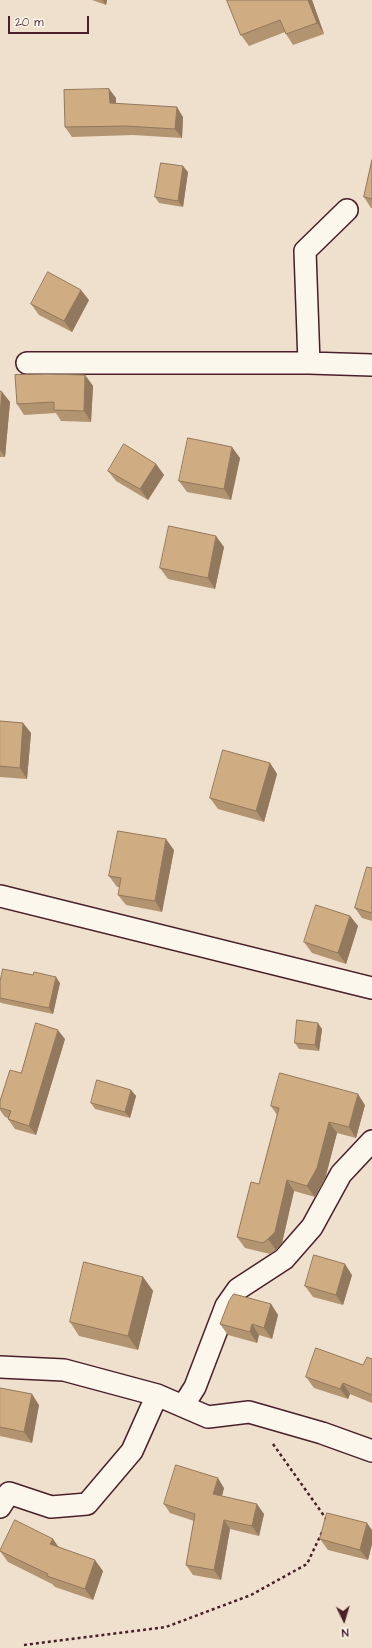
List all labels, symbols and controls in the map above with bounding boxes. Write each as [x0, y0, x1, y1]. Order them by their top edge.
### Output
scale bar [10, 8, 91, 34]
text: 20 m [15, 14, 44, 31]
north arrow [324, 1600, 364, 1640]
text: N [341, 1625, 349, 1640]

